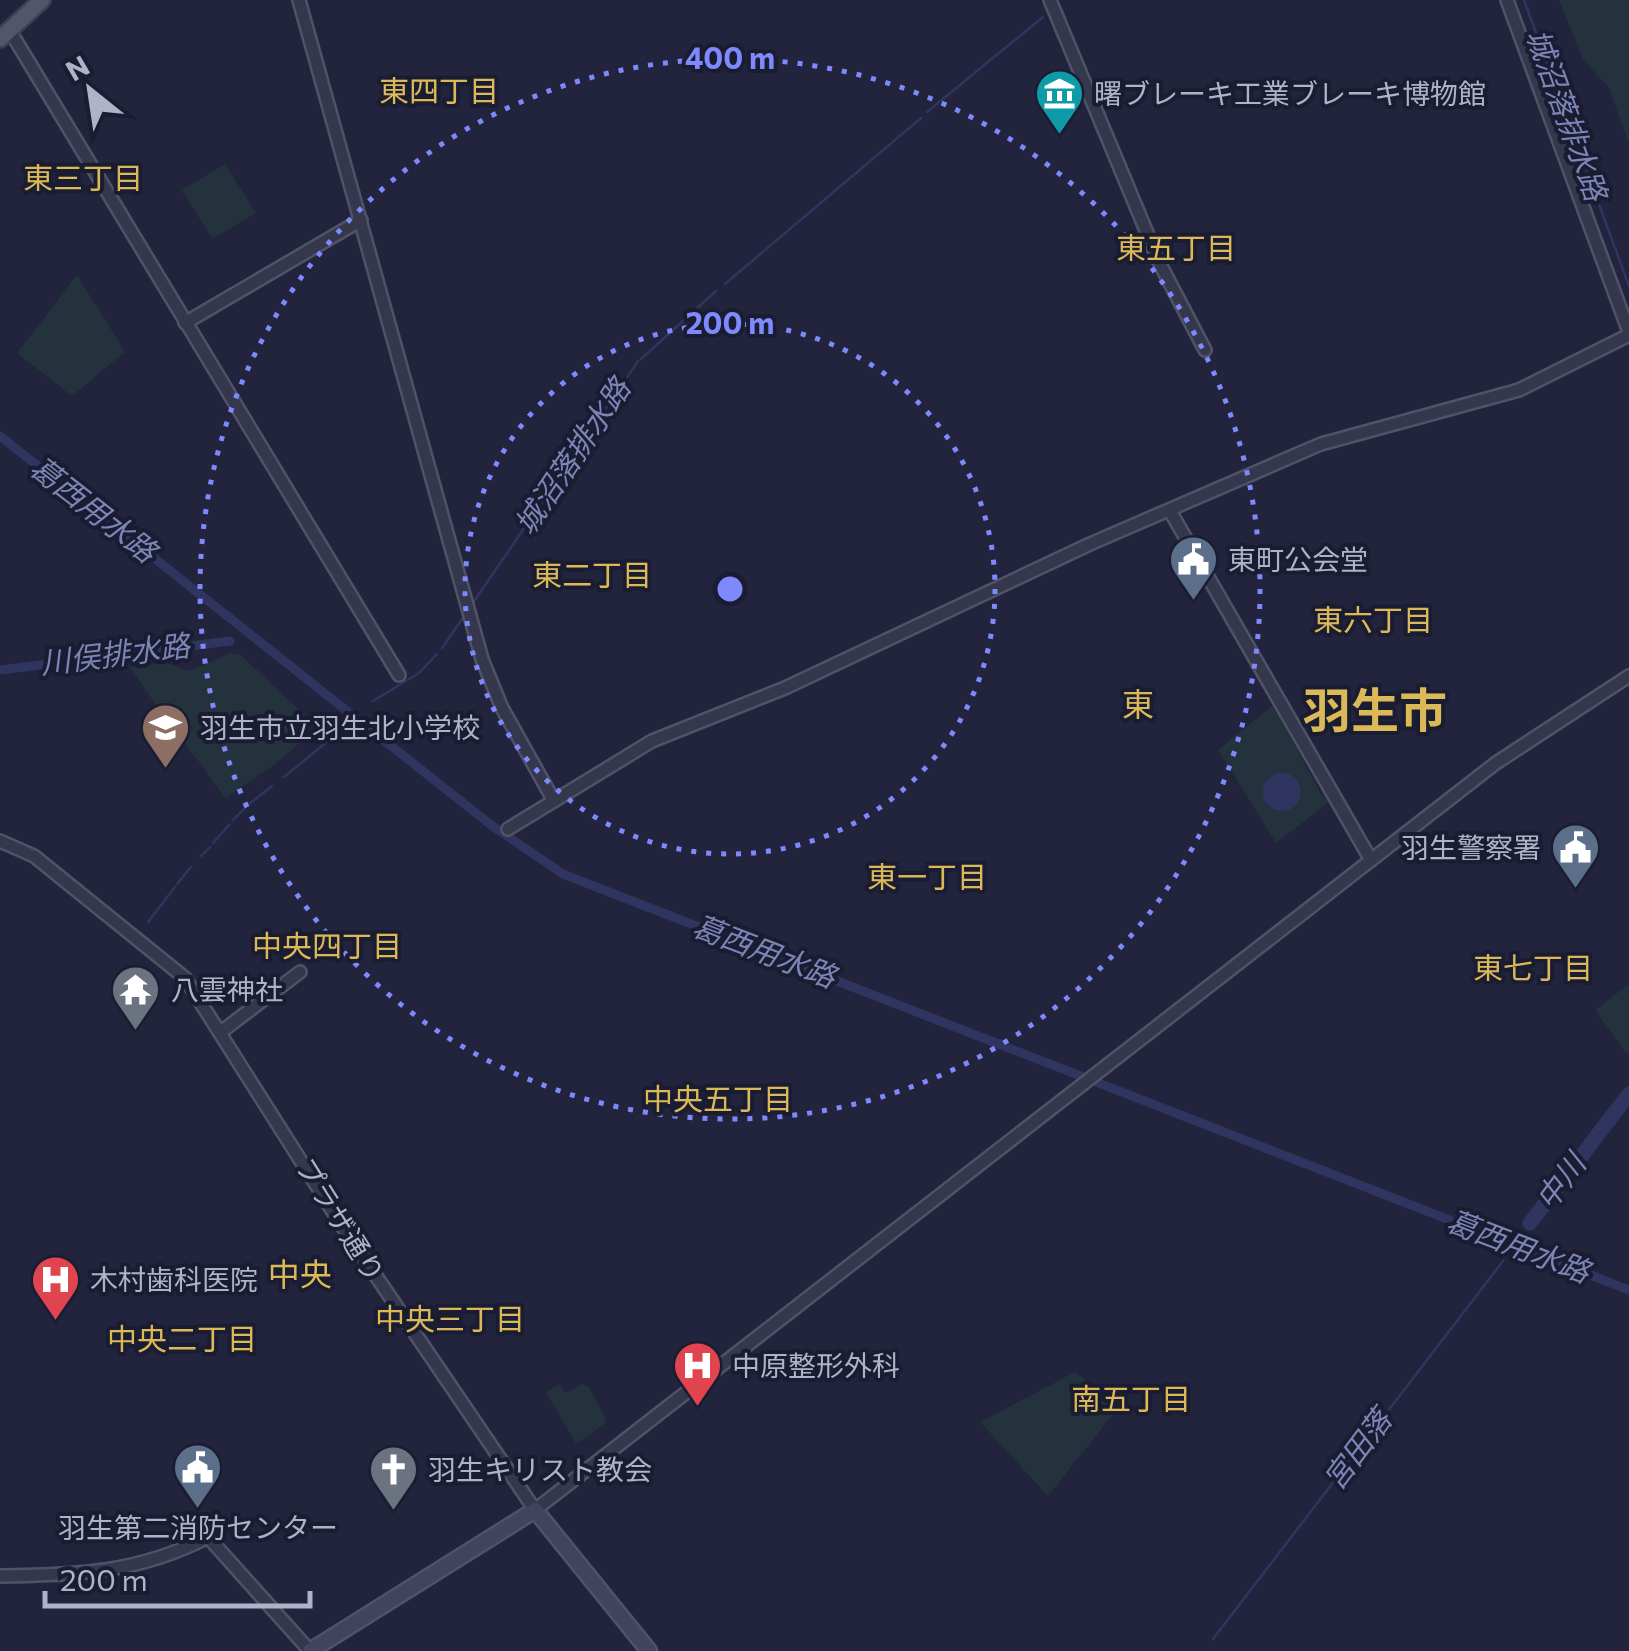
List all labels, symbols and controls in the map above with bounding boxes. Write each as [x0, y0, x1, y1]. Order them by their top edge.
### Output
water label: 城沼落排水路 [1520, 23, 1618, 208]
text: 400 m [685, 38, 775, 75]
north arrow [40, 40, 140, 140]
text: N [59, 48, 95, 87]
museum icon: 曙ブレーキ工業ブレーキ博物館 [1033, 68, 1085, 136]
district label: 東四丁目 [379, 71, 499, 108]
place label: 曙ブレーキ工業ブレーキ博物館 [1094, 76, 1486, 110]
district label: 東三丁目 [23, 158, 143, 195]
district label: 東五丁目 [1116, 228, 1236, 265]
text: 200 m [686, 303, 774, 340]
water label: 城沼落排水路 [505, 368, 638, 541]
water label: 葛西用水路 [24, 447, 167, 571]
public building icon: 東町公会堂 [1167, 534, 1219, 602]
place label: 東町公会堂 [1228, 542, 1368, 576]
district label: 東二丁目 [532, 555, 652, 592]
centre of rings [712, 571, 748, 607]
district label: 東六丁目 [1313, 600, 1433, 637]
water label: 川俣排水路 [38, 625, 194, 680]
district label: 羽生市 [1303, 679, 1447, 738]
district label: 東 [1122, 683, 1154, 723]
school or university icon: 羽生市立羽生北小学校 [139, 702, 191, 770]
place label: 羽生市立羽生北小学校 [200, 710, 480, 744]
public building icon: 羽生警察署 [1550, 822, 1602, 890]
place label: 羽生警察署 [1401, 830, 1541, 864]
district label: 東一丁目 [867, 857, 987, 894]
water label: 葛西用水路 [688, 906, 844, 995]
district label: 中央四丁目 [252, 926, 402, 963]
district label: 東七丁目 [1473, 948, 1593, 985]
temple icon: 八雲神社 [110, 964, 162, 1032]
place label: 八雲神社 [171, 972, 283, 1006]
district label: 中央五丁目 [643, 1079, 793, 1116]
water label: 中川 [1526, 1143, 1594, 1216]
street label: プラザ通り [289, 1151, 392, 1288]
water label: 葛西用水路 [1442, 1201, 1598, 1290]
district label: 中央 [268, 1253, 332, 1293]
hospital icon: 木村歯科医院 [29, 1254, 81, 1322]
place label: 木村歯科医院 [90, 1262, 258, 1296]
district label: 中央三丁目 [375, 1299, 525, 1336]
district label: 中央二丁目 [107, 1319, 257, 1356]
hospital icon: 中原整形外科 [671, 1340, 723, 1408]
place label: 中原整形外科 [732, 1348, 900, 1382]
district label: 南五丁目 [1071, 1379, 1191, 1416]
water label: 宮田落 [1314, 1398, 1400, 1496]
public building icon: 羽生第二消防センター [172, 1442, 224, 1510]
church icon: 羽生キリスト教会 [367, 1444, 419, 1512]
place label: 羽生キリスト教会 [428, 1452, 652, 1486]
place label: 羽生第二消防センター [58, 1510, 338, 1544]
scale bar [45, 1546, 310, 1608]
text: 200 m [60, 1560, 148, 1597]

